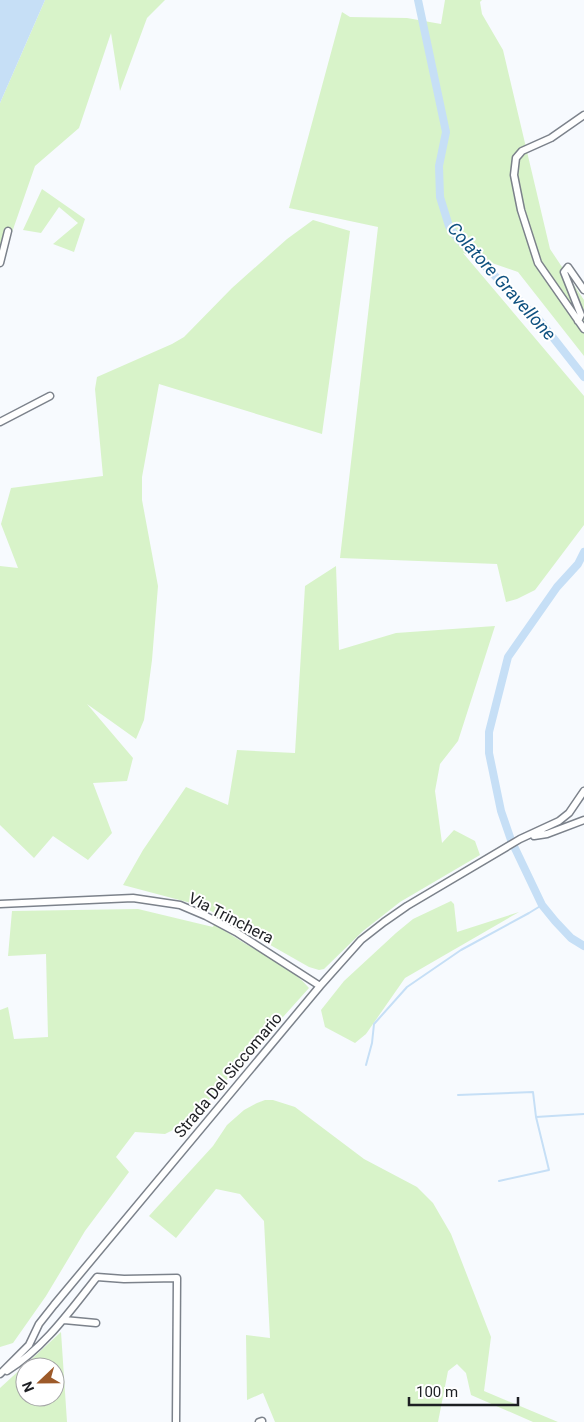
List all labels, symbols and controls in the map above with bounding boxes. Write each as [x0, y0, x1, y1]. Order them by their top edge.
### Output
water label: Colatore Gravellone [443, 218, 561, 344]
street label: Via Trinchera [185, 888, 277, 948]
street label: Strada Del Siccomario [170, 1009, 286, 1141]
north arrow [15, 1357, 65, 1407]
scale bar [409, 1374, 518, 1406]
text: N [19, 1379, 37, 1394]
text: 100 m [416, 1383, 458, 1401]

